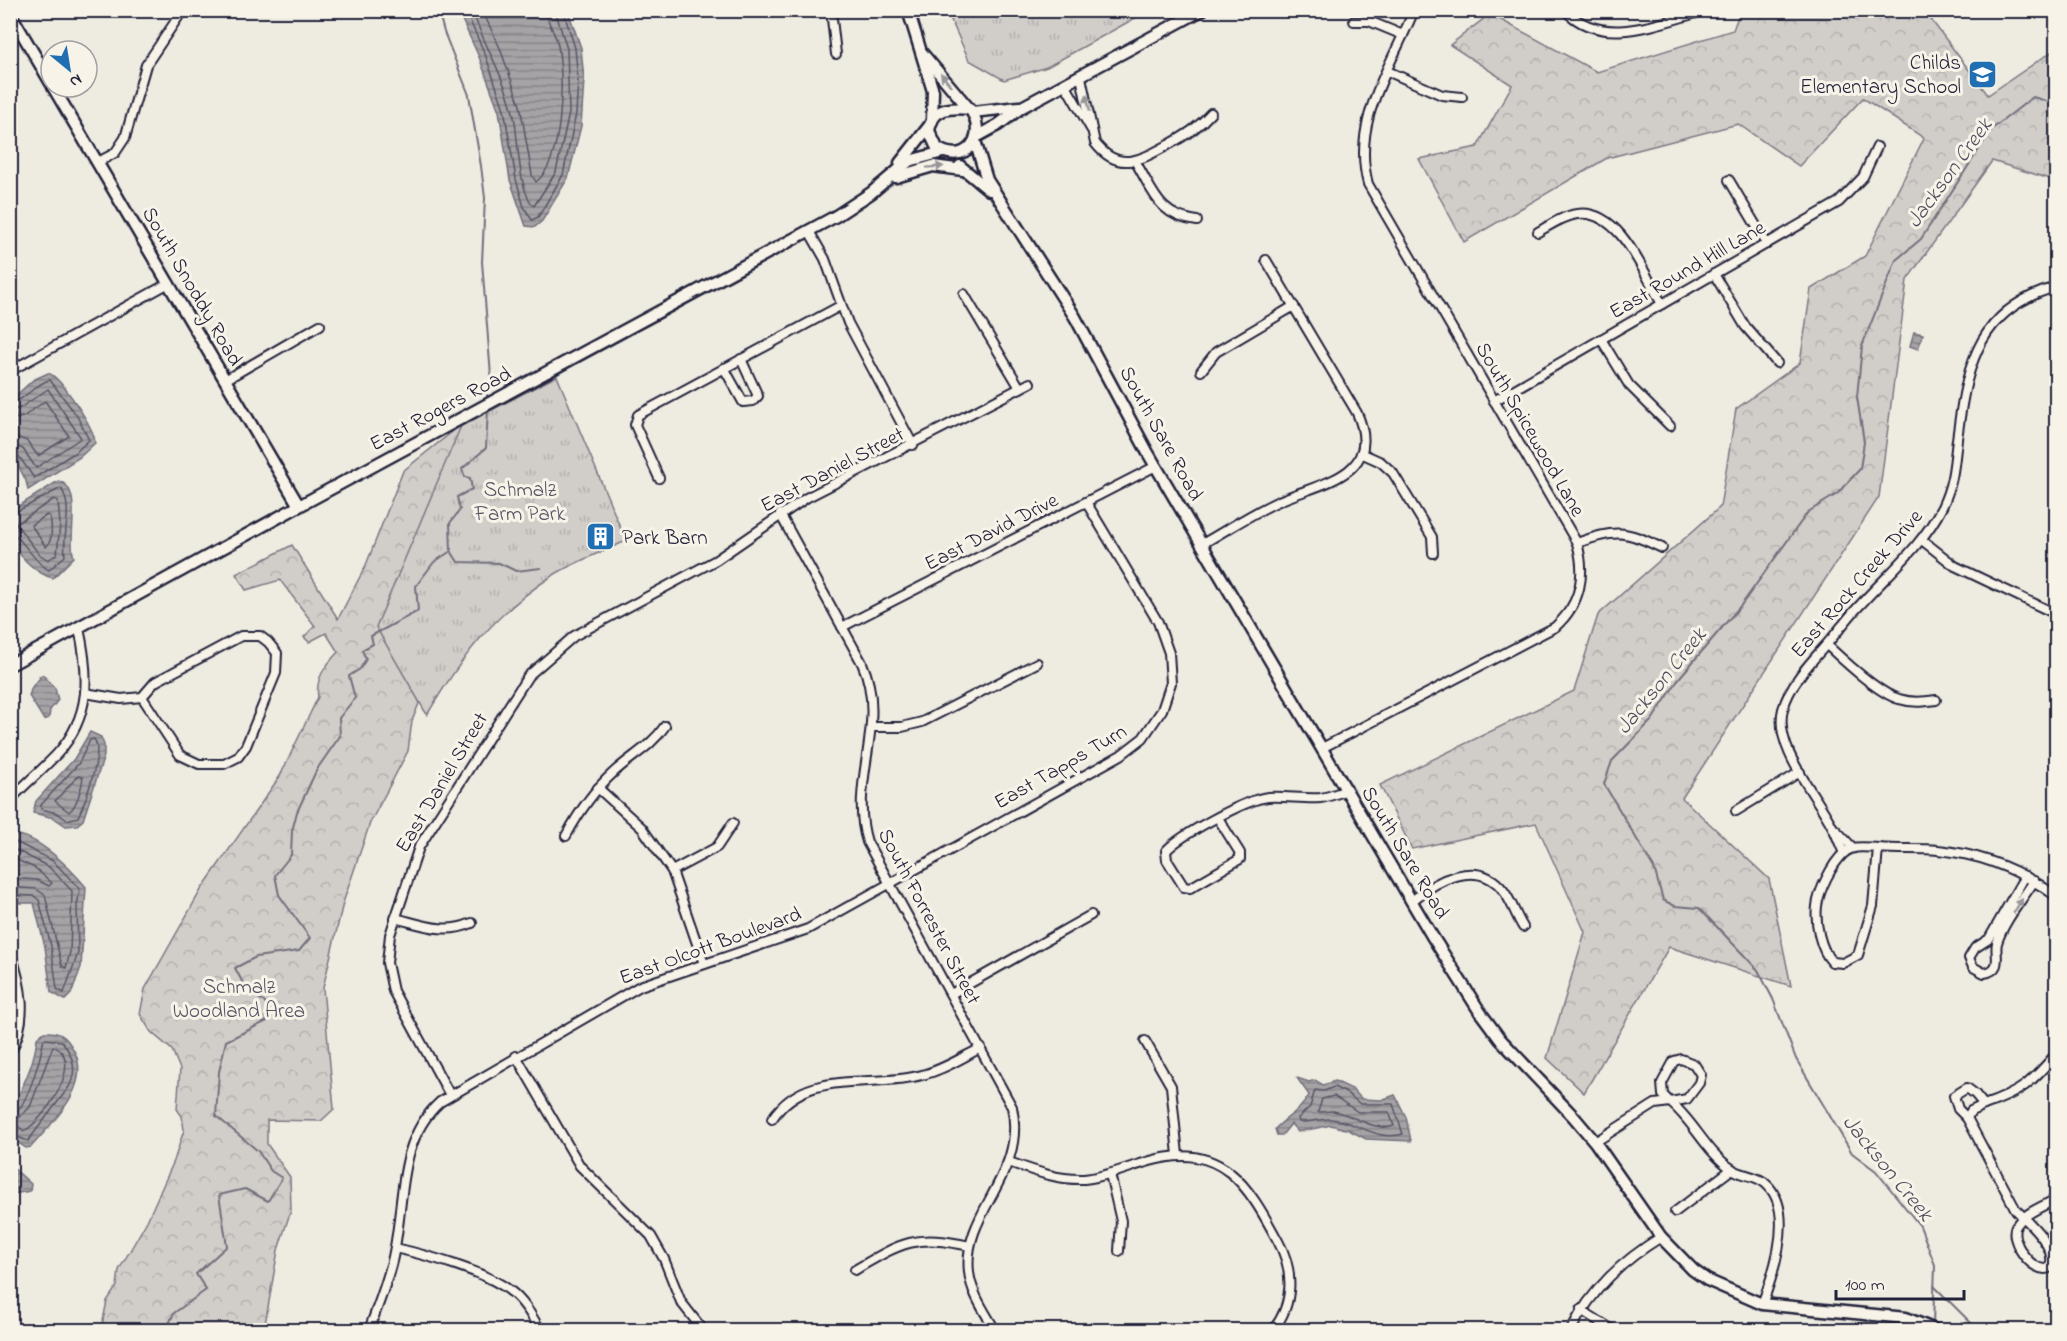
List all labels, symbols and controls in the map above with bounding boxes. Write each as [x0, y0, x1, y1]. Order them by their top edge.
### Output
north arrow [39, 39, 99, 99]
place label: Childs Elementary School [1800, 49, 1961, 105]
school or university icon: Childs Elementary School [1966, 58, 1998, 90]
text: N [65, 67, 86, 93]
one-way arrow [940, 73, 952, 88]
one-way arrow [1083, 93, 1092, 112]
water label: Jackson Creek [1899, 111, 2002, 235]
one-way arrow [925, 162, 944, 171]
street label: South Snoddy Road [132, 202, 249, 373]
street label: East Round Hill Lane [1604, 213, 1772, 328]
street label: South Spicewood Lane [1467, 337, 1592, 523]
street label: East Rogers Road [365, 360, 518, 462]
street label: South Sare Road [1111, 361, 1210, 507]
street label: East Daniel Street [756, 420, 910, 521]
park label: Schmalz Farm Park [474, 476, 566, 530]
street label: East David Drive [920, 486, 1065, 579]
street label: East Rock Creek Drive [1784, 503, 1931, 665]
building icon: Park Barn [585, 521, 617, 553]
place label: Park Barn [622, 524, 708, 554]
water label: Jackson Creek [1609, 621, 1716, 742]
street label: East Daniel Street [389, 707, 497, 859]
street label: East Tapps Turn [989, 718, 1133, 818]
street label: South Sare Road [1353, 781, 1456, 925]
street label: South Forrester Street [869, 824, 987, 1010]
one-way arrow [2013, 898, 2024, 914]
street label: East Olcott Boulevard [615, 900, 806, 994]
park label: Schmalz Woodland Area [173, 973, 305, 1027]
water label: Jackson Creek [1834, 1109, 1941, 1230]
scale bar [1836, 1263, 1964, 1301]
text: 100 m [1845, 1273, 1885, 1299]

